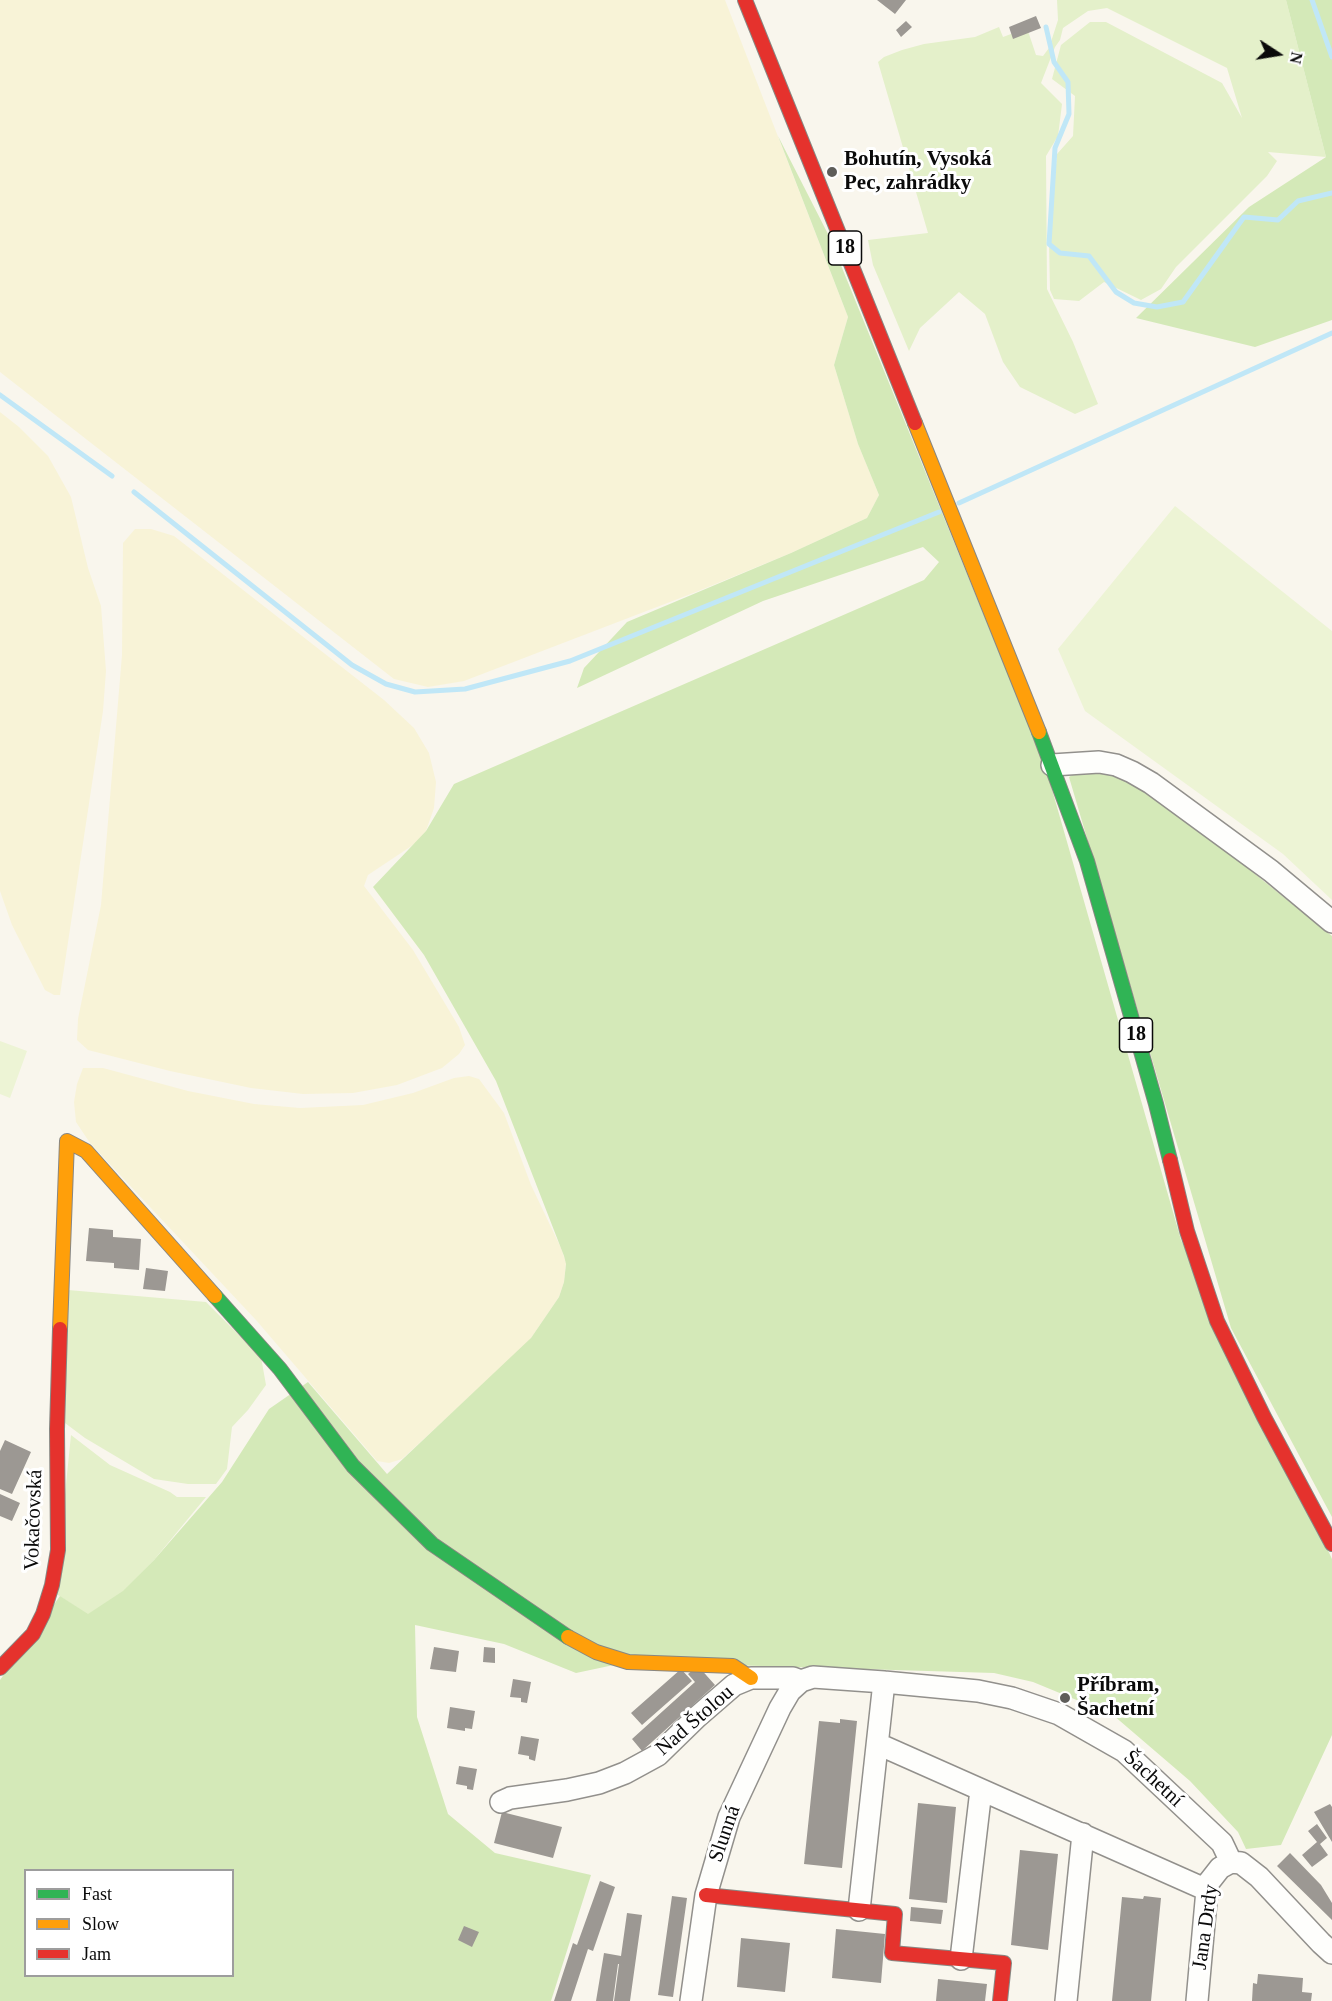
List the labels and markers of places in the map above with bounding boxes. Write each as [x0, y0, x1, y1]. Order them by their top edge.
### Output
place label: Bohutín, Vysoká Pec, zahrádky [844, 147, 991, 197]
marker: Bohutín, Vysoká Pec, zahrádky [825, 165, 839, 179]
place label: Příbram, Šachetní [1077, 1673, 1159, 1723]
marker: Příbram, Šachetní [1058, 1691, 1072, 1705]

